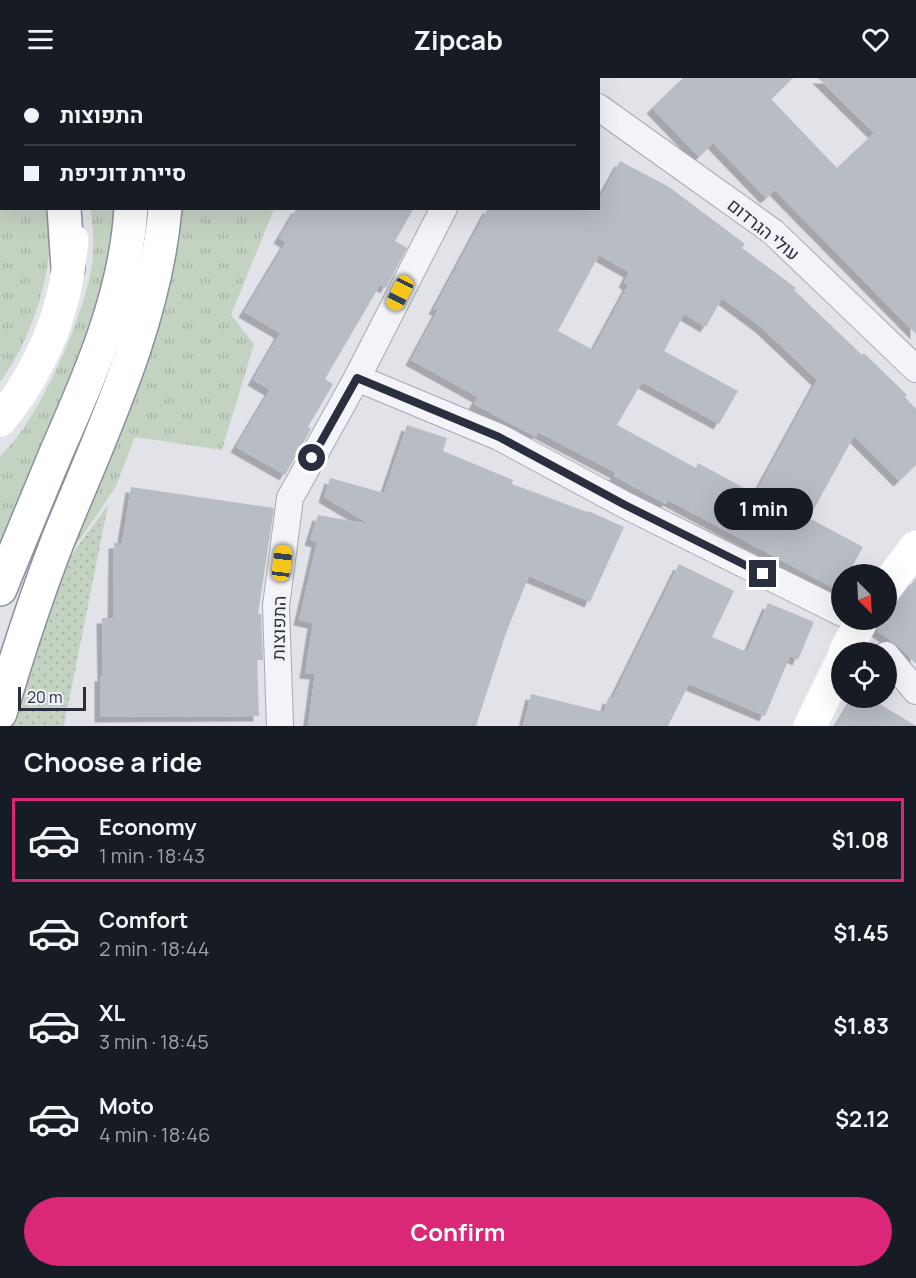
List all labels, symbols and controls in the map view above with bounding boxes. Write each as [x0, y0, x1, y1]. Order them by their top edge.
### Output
text: Zipcab [413, 21, 503, 58]
icon: menu [24, 23, 57, 56]
icon: heart [859, 23, 892, 56]
text: התפוצות [60, 100, 143, 130]
text: סיירת דוכיפת [60, 158, 186, 188]
street label: עולי הגרדום [723, 192, 805, 266]
car [384, 273, 416, 313]
route start [298, 444, 325, 471]
callout: 1 min [714, 487, 813, 529]
text: 1 min [739, 495, 788, 522]
car [271, 544, 293, 582]
route end [749, 560, 776, 587]
north arrow [831, 564, 897, 630]
map controls [831, 564, 897, 708]
street label: התפוצות [265, 595, 291, 661]
button: locate [831, 642, 897, 708]
scale bar [18, 684, 86, 712]
text: 20 m [27, 686, 63, 708]
text: Choose a ride [24, 743, 202, 780]
text: Economy [99, 812, 197, 842]
icon: car [27, 813, 81, 867]
text: $1.08 [832, 825, 889, 855]
text: 1 min · 18:43 [99, 842, 205, 869]
text: Comfort [99, 905, 188, 935]
icon: car [27, 906, 81, 960]
text: $1.45 [833, 918, 889, 948]
text: 2 min · 18:44 [99, 935, 210, 962]
text: XL [99, 998, 125, 1028]
icon: car [27, 999, 81, 1053]
text: $1.83 [833, 1011, 889, 1041]
text: 3 min · 18:45 [99, 1028, 209, 1055]
text: Moto [99, 1091, 154, 1121]
icon: car [27, 1092, 81, 1146]
text: $2.12 [835, 1104, 889, 1134]
text: 4 min · 18:46 [99, 1121, 210, 1148]
button: Confirm [24, 1197, 892, 1266]

